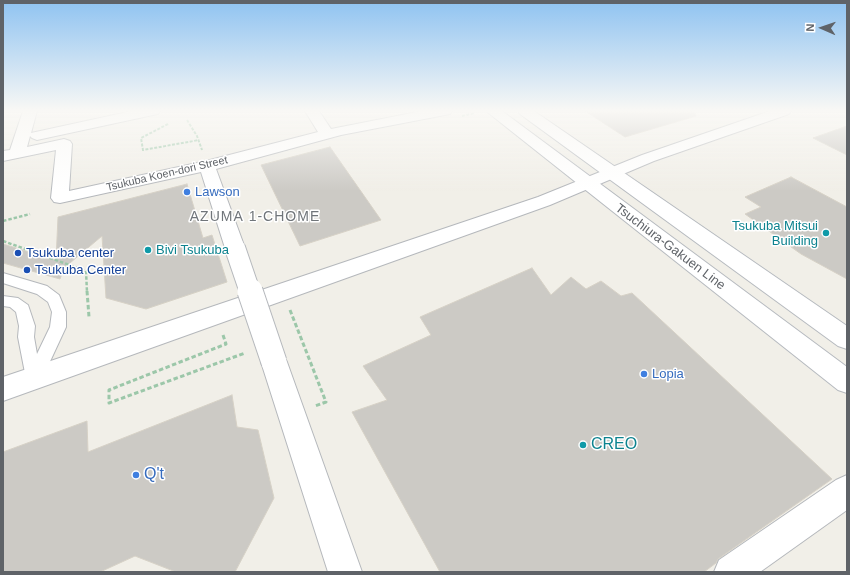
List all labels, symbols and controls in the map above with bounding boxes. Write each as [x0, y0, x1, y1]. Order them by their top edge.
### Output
north arrow [802, 8, 842, 48]
text: N [804, 23, 816, 32]
street label: Tsukuba Koen-dori Street [105, 154, 229, 194]
place label: Lawson [195, 184, 240, 200]
marker: Lawson [182, 187, 192, 197]
street label: Tsuchiura-Gakuen Line [612, 201, 728, 293]
district label: AZUMA 1-CHOME [190, 209, 320, 225]
place label: Tsukuba Mitsui Building [732, 218, 818, 249]
marker: Tsukuba Mitsui Building [821, 228, 831, 238]
place label: Bivi Tsukuba [156, 242, 229, 258]
place label: Tsukuba center [26, 245, 114, 261]
marker: Bivi Tsukuba [143, 245, 153, 255]
marker: Tsukuba center [13, 248, 23, 258]
place label: Tsukuba Center [35, 262, 126, 278]
marker: Tsukuba Center [22, 265, 32, 275]
place label: Lopia [652, 366, 684, 382]
marker: Lopia [639, 369, 649, 379]
place label: CREO [591, 435, 637, 455]
marker: CREO [578, 440, 588, 450]
place label: Q't [144, 465, 164, 485]
marker: Q't [131, 470, 141, 480]

